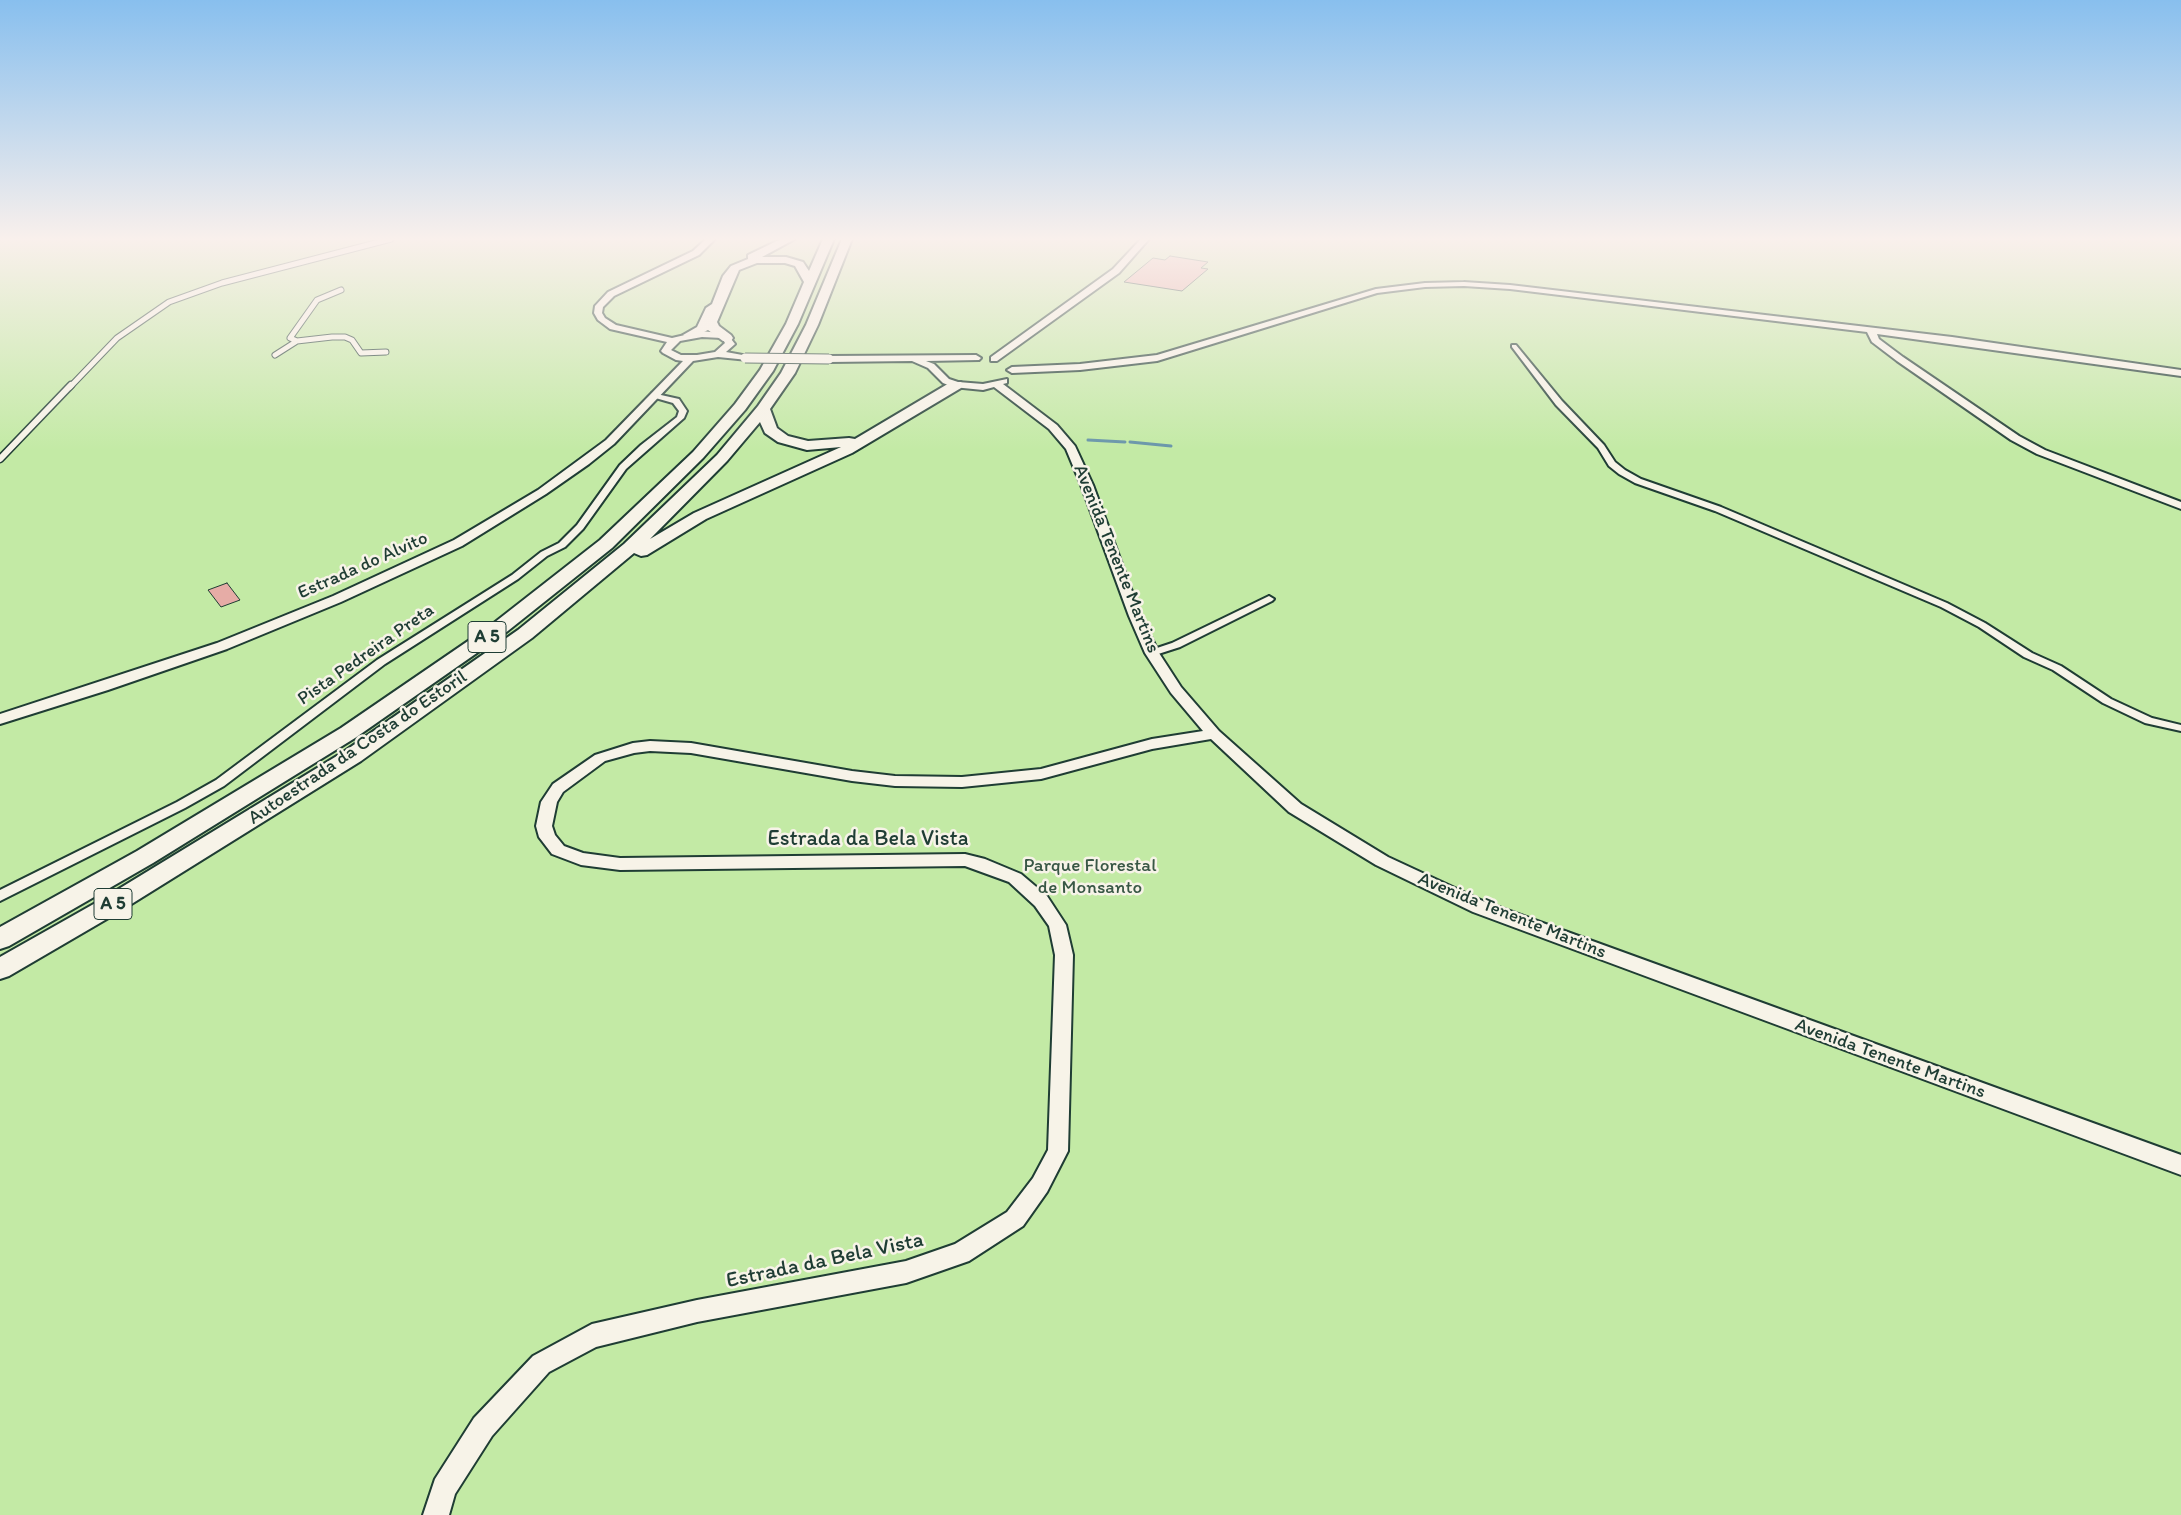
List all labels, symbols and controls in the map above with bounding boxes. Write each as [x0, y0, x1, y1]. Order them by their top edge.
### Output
street label: Avenida Tenente Martins [1068, 462, 1164, 656]
street label: Estrada do Alvito [294, 527, 432, 605]
street label: Pista Pedreira Preta [293, 599, 439, 711]
road number: A 5 [468, 622, 506, 652]
street label: Autoestrada da Costa do Estoril [244, 666, 472, 830]
street label: Estrada da Bela Vista [768, 826, 968, 852]
park label: Parque Florestal de Monsanto [1023, 855, 1157, 899]
street label: Avenida Tenente Martins [1415, 868, 1609, 964]
road number: A 5 [94, 889, 132, 920]
street label: Avenida Tenente Martins [1792, 1014, 1988, 1104]
street label: Estrada da Bela Vista [724, 1227, 926, 1295]

